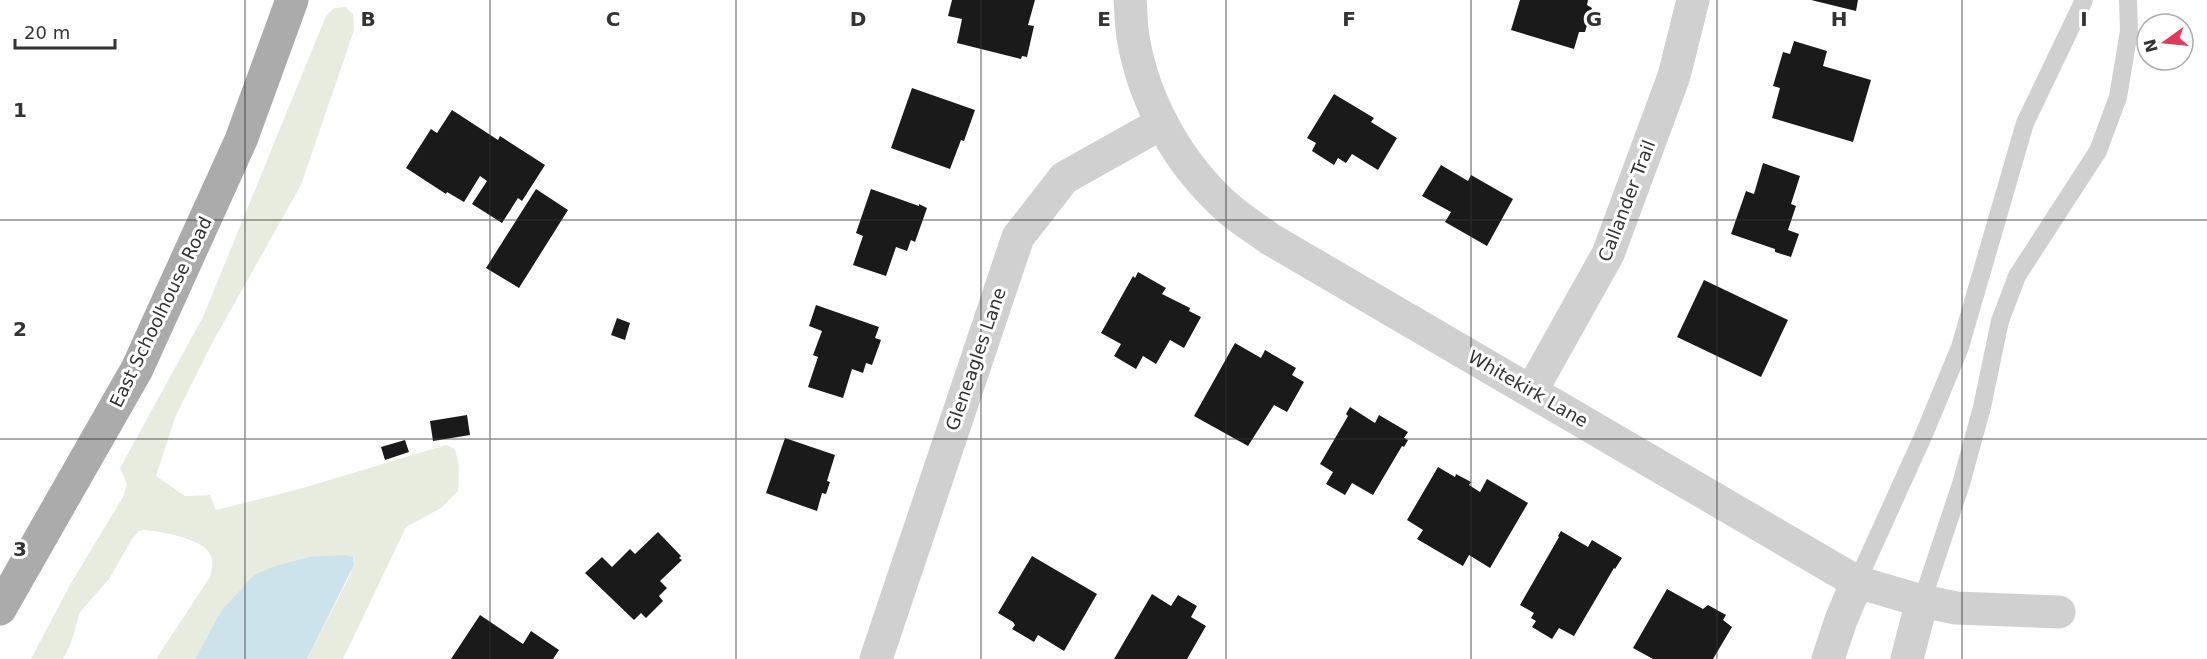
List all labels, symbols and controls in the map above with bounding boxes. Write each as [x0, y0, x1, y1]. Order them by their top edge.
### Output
text: B [360, 7, 376, 31]
text: C [606, 7, 620, 31]
text: D [850, 7, 866, 31]
text: E [1097, 7, 1111, 31]
text: F [1342, 7, 1356, 31]
text: G [1586, 7, 1602, 31]
text: H [1831, 7, 1847, 31]
text: I [2080, 7, 2088, 31]
scale bar [15, 12, 116, 50]
north arrow [2135, 12, 2195, 72]
text: 20 m [24, 22, 70, 43]
text: N [2140, 37, 2162, 55]
text: 1 [13, 98, 27, 122]
street label: Callander Trail [1594, 137, 1659, 265]
street label: East Schoolhouse Road [105, 213, 216, 411]
street label: Gleneagles Lane [941, 285, 1010, 433]
text: 2 [13, 317, 27, 341]
street label: Whitekirk Lane [1465, 346, 1592, 431]
text: 3 [13, 537, 27, 561]

